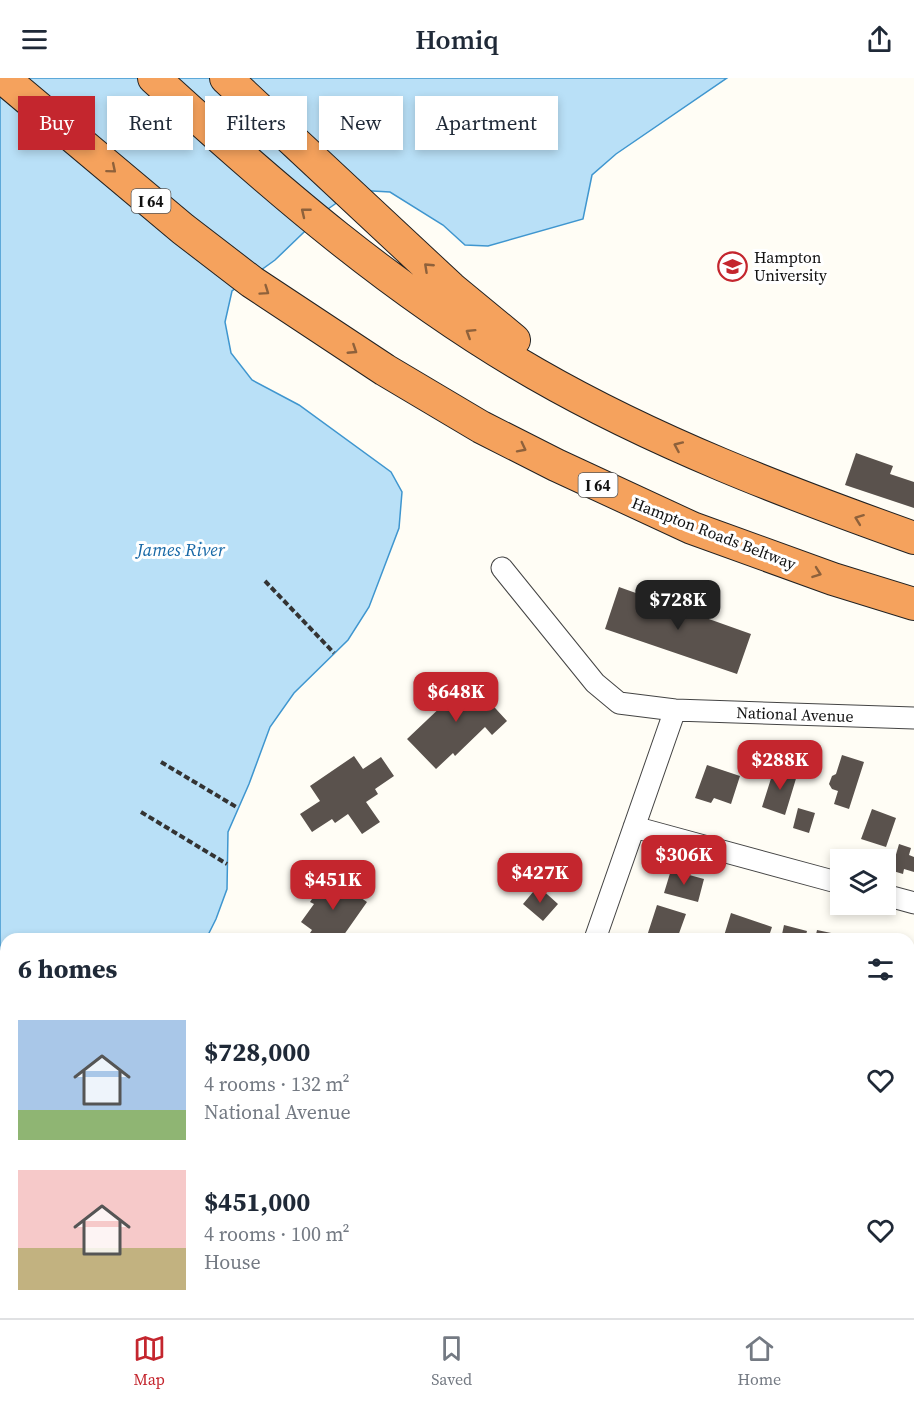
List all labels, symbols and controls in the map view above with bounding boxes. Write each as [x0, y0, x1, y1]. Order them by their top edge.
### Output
text: Homiq [415, 21, 499, 58]
icon: menu [18, 23, 51, 56]
icon: share [863, 23, 896, 56]
chip: Buy [18, 96, 95, 150]
chip: Rent [107, 96, 193, 150]
chip: Filters [205, 96, 307, 150]
chip: New [319, 96, 403, 150]
chip: Apartment [415, 96, 558, 150]
one-way arrow [105, 162, 116, 173]
road number: I 64 [132, 189, 170, 213]
one-way arrow [301, 208, 312, 219]
place label: Hampton University [754, 246, 828, 286]
school or university icon: Hampton University [717, 250, 749, 282]
one-way arrow [424, 263, 435, 274]
one-way arrow [258, 284, 269, 295]
one-way arrow [466, 328, 476, 340]
one-way arrow [347, 342, 357, 354]
one-way arrow [515, 440, 526, 452]
one-way arrow [673, 441, 684, 453]
road number: I 64 [578, 473, 618, 497]
street label: Hampton Roads Beltway [629, 491, 800, 575]
one-way arrow [854, 513, 865, 526]
water label: James River [134, 537, 226, 562]
one-way arrow [811, 565, 822, 578]
pin: $728K [636, 580, 720, 631]
text: $728K [649, 585, 707, 613]
pin: $648K [414, 672, 498, 723]
text: $648K [427, 677, 485, 705]
street label: National Avenue [736, 701, 854, 727]
pin: $288K [738, 740, 822, 791]
text: $288K [751, 745, 809, 773]
pin: $306K [642, 835, 726, 886]
text: $306K [655, 840, 713, 868]
map controls [830, 849, 896, 915]
button: layers [830, 849, 896, 915]
pin: $427K [498, 853, 582, 904]
text: $427K [511, 858, 569, 886]
pin: $451K [291, 860, 375, 911]
text: $451K [304, 865, 362, 893]
text: 6 homes [18, 951, 117, 987]
icon: filters [864, 953, 897, 986]
text: $728,000 [204, 1034, 310, 1070]
icon: home [66, 1044, 138, 1116]
icon: heart [864, 1064, 897, 1097]
text: 4 rooms · 132 m² [204, 1070, 350, 1098]
text: National Avenue [204, 1098, 351, 1126]
text: $451,000 [204, 1184, 310, 1220]
icon: home [66, 1194, 138, 1266]
icon: heart [864, 1214, 897, 1247]
text: 4 rooms · 100 m² [204, 1220, 350, 1248]
text: House [204, 1248, 261, 1276]
tab: Map [133, 1332, 166, 1390]
tab: Saved [431, 1332, 472, 1390]
tab: Home [738, 1332, 781, 1390]

